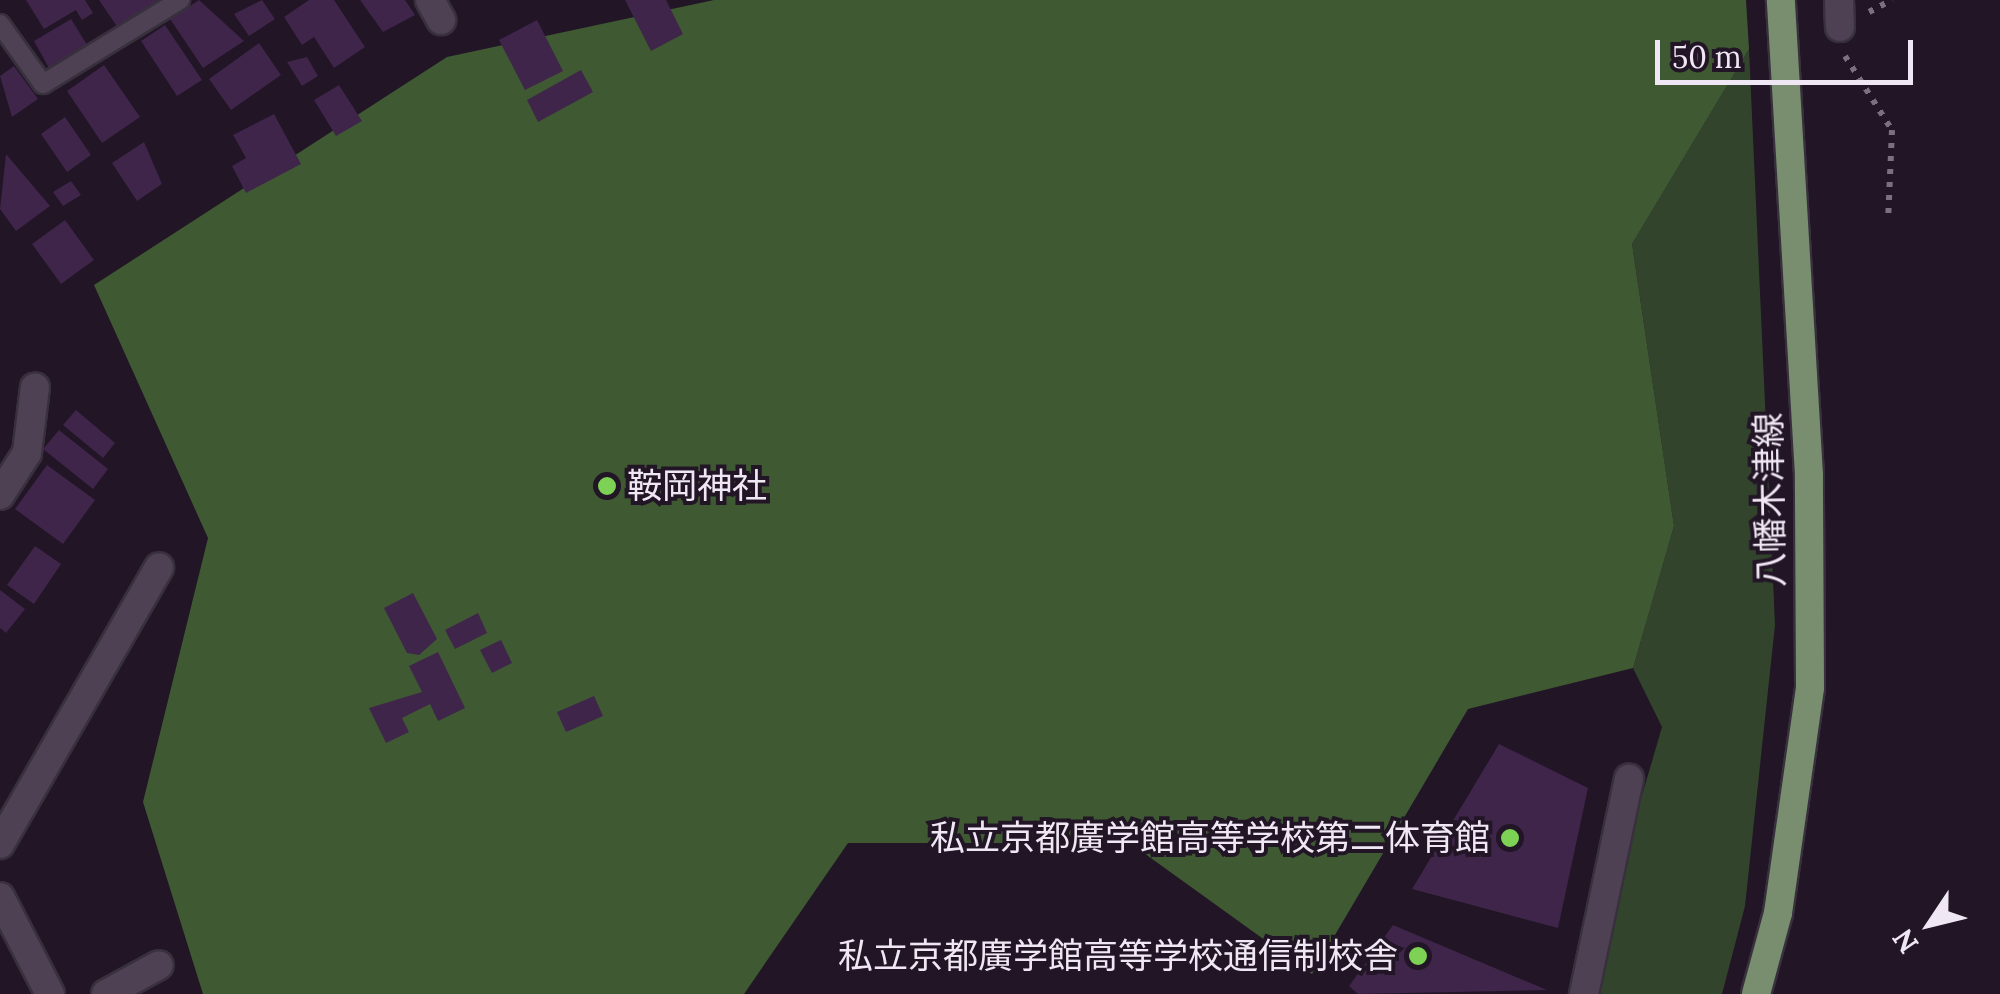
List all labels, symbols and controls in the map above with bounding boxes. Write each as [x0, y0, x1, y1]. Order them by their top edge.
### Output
scale bar [1660, 20, 1918, 82]
text: 50 m [1672, 38, 1742, 76]
street label: 八幡木津線 [1747, 412, 1793, 588]
place label: 鞍岡神社 [627, 465, 767, 507]
marker: 鞍岡神社 [596, 475, 618, 497]
place label: 私立京都廣学館高等学校第二体育館 [930, 817, 1490, 859]
marker: 私立京都廣学館高等学校第二体育館 [1499, 827, 1521, 849]
north arrow [1880, 874, 1980, 974]
text: N [1884, 922, 1926, 960]
place label: 私立京都廣学館高等学校通信制校舎 [838, 935, 1398, 977]
marker: 私立京都廣学館高等学校通信制校舎 [1407, 945, 1429, 967]

